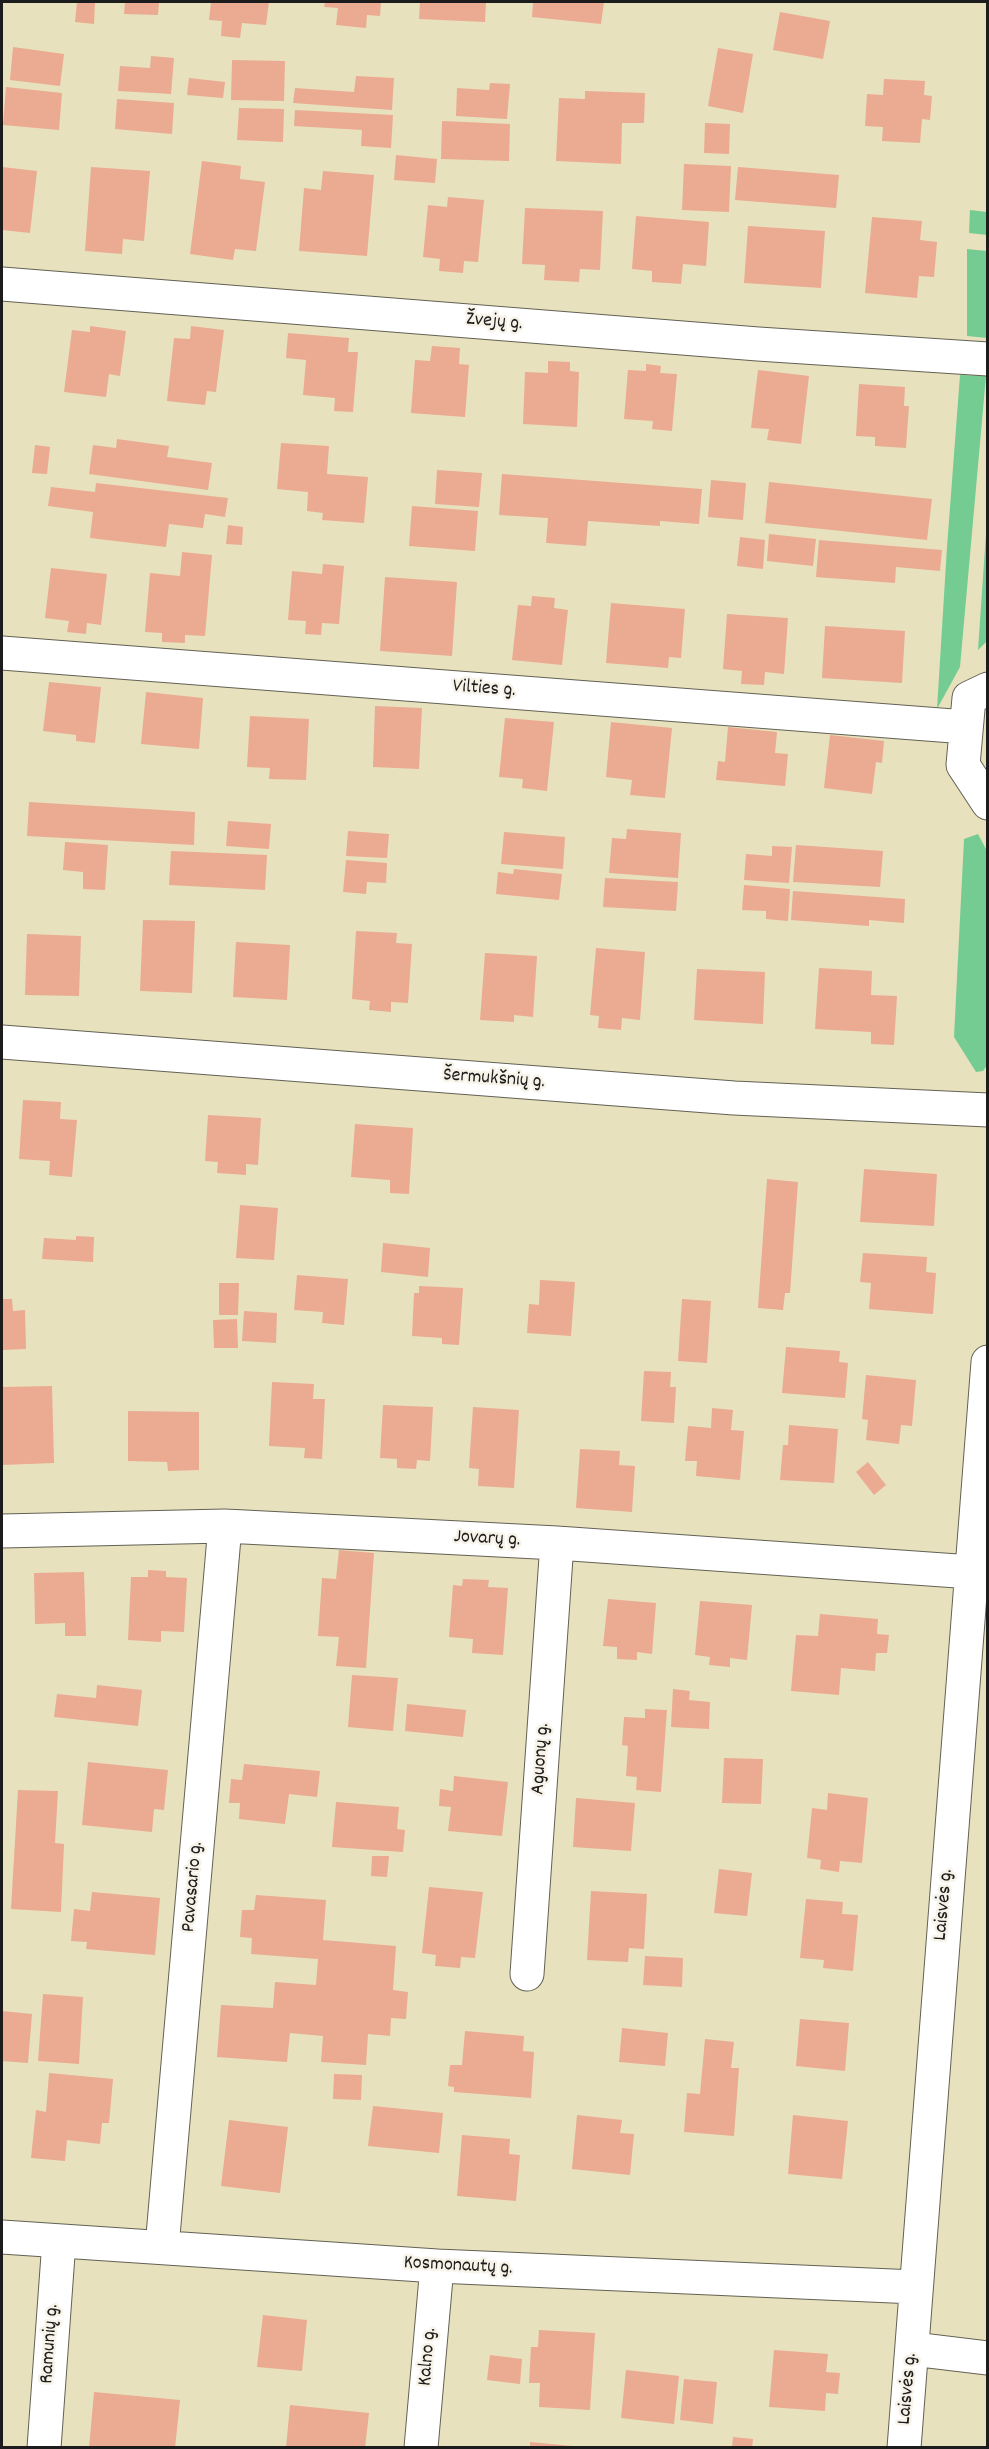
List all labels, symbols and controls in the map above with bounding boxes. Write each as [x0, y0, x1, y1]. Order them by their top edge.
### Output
street label: Žvejų g. [465, 309, 523, 337]
street label: Vilties g. [452, 676, 516, 704]
street label: Šermukšnių g. [442, 1064, 546, 1096]
street label: Jovarų g. [453, 1526, 521, 1554]
street label: Aguonų g. [528, 1722, 556, 1796]
street label: Pavasario g. [178, 1841, 210, 1933]
street label: Laisvės g. [930, 1868, 960, 1942]
street label: Kosmonautų g. [403, 2252, 513, 2282]
street label: Ramunių g. [36, 2303, 66, 2385]
street label: Kalno g. [415, 2327, 443, 2387]
street label: Laisvės g. [894, 2352, 924, 2426]

